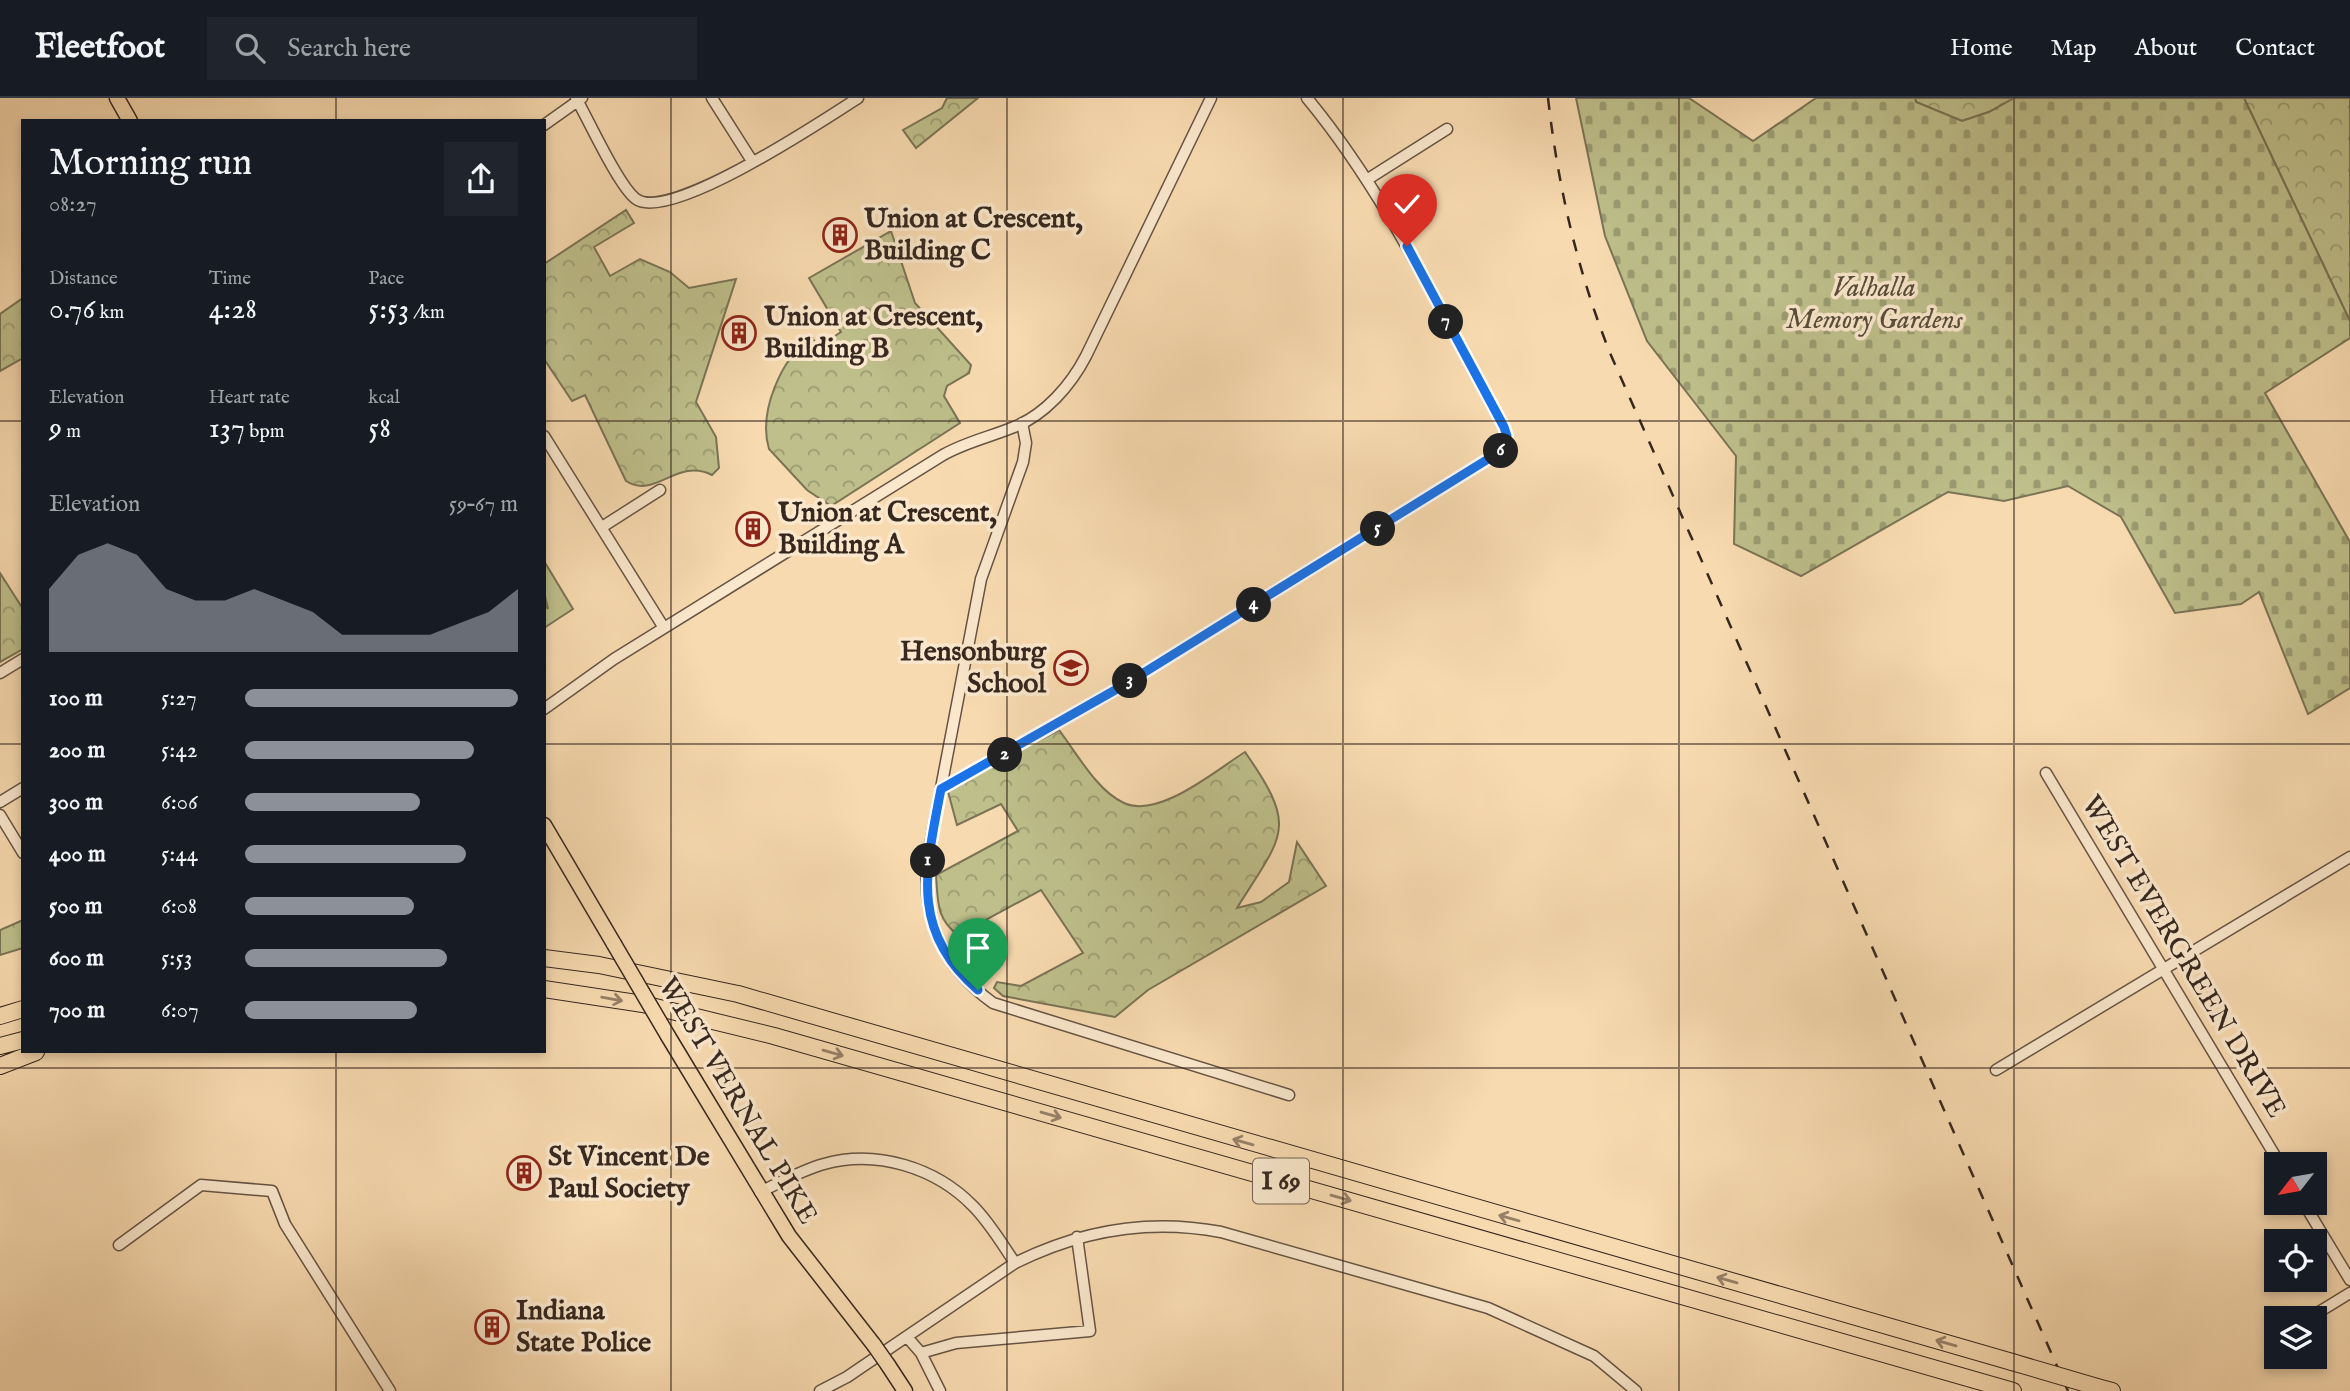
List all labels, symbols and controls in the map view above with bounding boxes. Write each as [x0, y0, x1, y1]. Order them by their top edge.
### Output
search box [207, 17, 697, 80]
text: Fleetfoot [35, 27, 165, 69]
icon: search [231, 29, 269, 67]
text: Search here [287, 32, 411, 65]
text: Home [1950, 33, 2013, 64]
text: Map [2051, 33, 2097, 64]
text: About [2135, 33, 2197, 64]
text: Contact [2235, 33, 2315, 64]
text: Morning run [49, 140, 252, 188]
button: share [444, 142, 518, 216]
pin [1377, 174, 1437, 246]
icon: check [1388, 185, 1426, 223]
text: 08:27 [49, 190, 97, 219]
place label: Union at Crescent, Building C [864, 202, 1083, 269]
building icon: Union at Crescent, Building C [821, 216, 859, 254]
text: Distance [49, 267, 118, 291]
text: Time [209, 267, 251, 291]
text: Pace [368, 267, 404, 291]
park label: Valhalla Memory Gardens [1785, 271, 1964, 338]
text: 0.76 [49, 291, 95, 329]
text: 4:28 [209, 291, 257, 329]
text: 5:53 [368, 291, 409, 329]
place label: Union at Crescent, Building B [764, 300, 983, 367]
text: km [95, 301, 124, 325]
text: /km [409, 301, 445, 325]
pin: 7 [1428, 304, 1464, 340]
text: 7 [1441, 309, 1450, 333]
building icon: Union at Crescent, Building B [720, 314, 758, 352]
text: Elevation [49, 386, 124, 410]
text: Heart rate [209, 386, 290, 410]
text: kcal [368, 386, 400, 410]
text: 9 [49, 410, 62, 448]
text: 137 [209, 410, 245, 448]
text: 58 [368, 410, 391, 448]
text: m [62, 420, 81, 444]
text: bpm [245, 420, 284, 444]
pin: 6 [1484, 434, 1518, 468]
text: 6 [1496, 438, 1505, 462]
text: Elevation [49, 490, 140, 519]
text: 59–67 m [449, 490, 518, 519]
place label: Union at Crescent, Building A [778, 496, 997, 563]
building icon: Union at Crescent, Building A [734, 510, 772, 548]
pin: 5 [1360, 512, 1396, 546]
text: 5 [1374, 516, 1381, 540]
pin: 4 [1236, 588, 1272, 622]
text: 4 [1249, 592, 1258, 616]
place label: Hensonburg School [900, 635, 1047, 702]
school or university icon: Hensonburg School [1052, 649, 1090, 687]
pin: 3 [1112, 664, 1148, 698]
text: 3 [1126, 668, 1133, 692]
text: 100 m [49, 684, 103, 713]
text: 5:27 [161, 684, 197, 713]
text: 200 m [49, 736, 105, 765]
text: 5:42 [161, 736, 197, 765]
pin: 2 [988, 738, 1023, 772]
text: 2 [1000, 742, 1009, 766]
text: 300 m [49, 788, 103, 817]
text: 6:06 [161, 788, 198, 817]
street label: WEST EVERGREEN DRIVE [2073, 789, 2293, 1125]
text: 400 m [49, 840, 106, 869]
text: 5:44 [161, 840, 198, 869]
pin: 1 [911, 844, 946, 878]
text: 1 [924, 848, 931, 872]
text: 500 m [49, 892, 103, 921]
text: 6:08 [161, 892, 197, 921]
pin [948, 918, 1008, 990]
icon: arrive [959, 929, 997, 967]
text: 600 m [49, 944, 104, 973]
text: 5:53 [161, 944, 192, 973]
street label: WEST VERNAL PIKE [649, 971, 825, 1231]
one-way arrow [600, 992, 623, 1006]
text: 700 m [49, 996, 105, 1025]
text: 6:07 [161, 996, 199, 1025]
one-way arrow [821, 1047, 843, 1060]
one-way arrow [1040, 1110, 1062, 1123]
one-way arrow [1232, 1134, 1254, 1147]
place label: St Vincent De Paul Society [548, 1140, 710, 1207]
north arrow [2264, 1152, 2328, 1214]
map controls [2264, 1152, 2327, 1369]
building icon: St Vincent De Paul Society [505, 1154, 543, 1192]
road number: I 69 [1253, 1158, 1309, 1204]
one-way arrow [1329, 1193, 1351, 1206]
one-way arrow [1498, 1210, 1520, 1223]
button: locate [2264, 1229, 2327, 1292]
one-way arrow [1717, 1273, 1739, 1286]
place label: Indiana State Police [516, 1294, 651, 1361]
button: layers [2264, 1306, 2327, 1369]
building icon: Indiana State Police [473, 1308, 511, 1346]
one-way arrow [1935, 1336, 1957, 1349]

